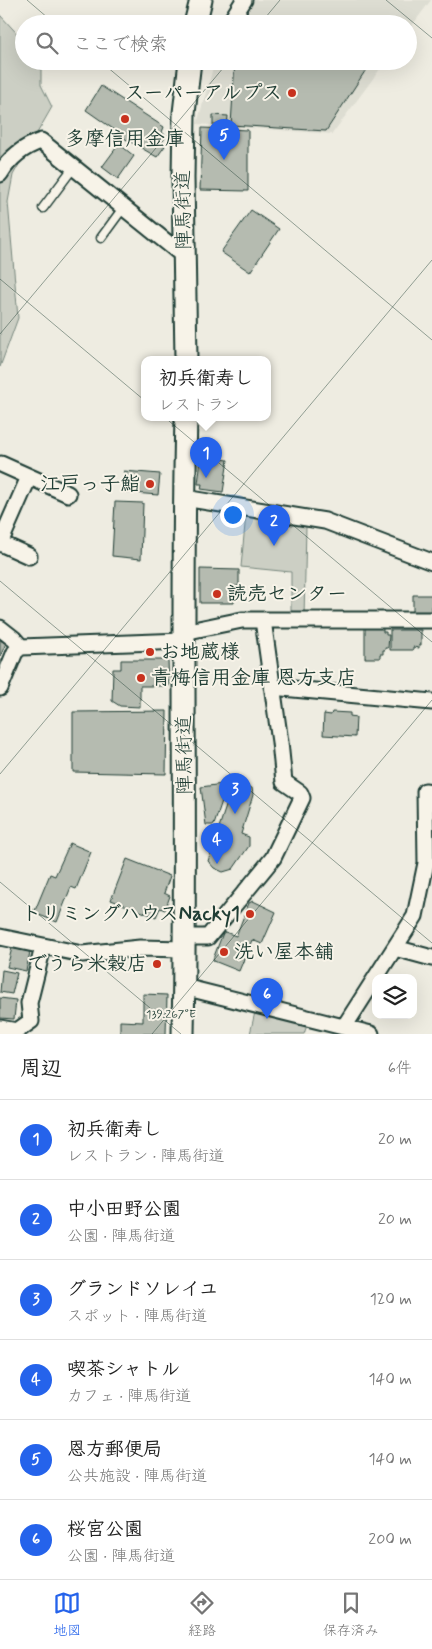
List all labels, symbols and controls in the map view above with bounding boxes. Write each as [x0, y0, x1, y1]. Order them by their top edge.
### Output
search box [15, 15, 417, 70]
icon: search [33, 29, 61, 57]
text: ここで検索 [73, 32, 168, 57]
place label: スーパーアルプス [124, 80, 282, 107]
marker: スーパーアルプス [286, 87, 298, 99]
marker: 多摩信用金庫 [119, 113, 131, 125]
pin: 5 [208, 119, 240, 160]
place label: 多摩信用金庫 [65, 126, 185, 153]
street label: 陣馬街道 [170, 170, 198, 250]
popup [141, 356, 271, 421]
text: 初兵衛寿し [158, 366, 254, 391]
text: レストラン [158, 395, 240, 416]
pin: 1 [190, 437, 222, 478]
place label: 江戸っ子鮨 [40, 471, 140, 498]
marker: 江戸っ子鮨 [144, 478, 156, 490]
your location [220, 502, 246, 528]
pin: 2 [258, 505, 290, 546]
place label: 読売センター [227, 581, 347, 608]
marker: 読売センター [211, 588, 223, 600]
place label: お地蔵様 [160, 639, 240, 666]
marker: お地蔵様 [144, 646, 156, 658]
place label: 青梅信用金庫 恩方支店 [151, 665, 356, 692]
marker: 青梅信用金庫 恩方支店 [135, 672, 147, 684]
street label: 陣馬街道 [171, 715, 199, 795]
pin: 3 [219, 773, 251, 814]
pin: 4 [201, 823, 233, 864]
place label: トリミングハウスNacky1 [21, 901, 240, 928]
marker: トリミングハウスNacky1 [244, 908, 256, 920]
place label: 洗い屋本舗 [234, 939, 334, 966]
marker: 洗い屋本舗 [218, 946, 230, 958]
place label: でうら米穀店 [27, 951, 147, 978]
marker: でうら米穀店 [151, 958, 163, 970]
map controls [372, 974, 417, 1019]
button: layers [372, 974, 417, 1019]
pin: 6 [251, 978, 283, 1019]
text: 139.267°E [146, 1007, 196, 1023]
text: 周辺 [20, 1055, 62, 1083]
text: 6件 [388, 1058, 412, 1079]
text: 初兵衛寿し [67, 1117, 162, 1142]
text: 1 [32, 1129, 40, 1150]
text: 20 m [378, 1129, 412, 1150]
text: レストラン · 陣馬街道 [67, 1146, 225, 1167]
text: 中小田野公園 [67, 1197, 181, 1222]
text: 2 [32, 1209, 40, 1230]
text: 20 m [378, 1209, 412, 1230]
text: 公園 · 陣馬街道 [67, 1226, 175, 1247]
text: グランドソレイユ [67, 1277, 218, 1302]
text: 3 [32, 1289, 40, 1310]
text: 120 m [370, 1289, 412, 1310]
text: スポット · 陣馬街道 [67, 1306, 207, 1327]
text: 喫茶シャトル [67, 1357, 180, 1382]
text: 4 [31, 1369, 41, 1390]
text: 140 m [368, 1369, 412, 1390]
text: カフェ · 陣馬街道 [67, 1386, 191, 1407]
text: 恩方郵便局 [67, 1437, 162, 1462]
text: 5 [31, 1449, 41, 1470]
text: 140 m [368, 1449, 412, 1470]
text: 公共施設 · 陣馬街道 [67, 1466, 207, 1487]
text: 桜宮公園 [67, 1517, 143, 1542]
text: 6 [32, 1529, 40, 1550]
text: 200 m [368, 1529, 412, 1550]
text: 公園 · 陣馬街道 [67, 1546, 175, 1567]
tab: 地図 [53, 1589, 81, 1640]
tab: 経路 [188, 1589, 216, 1640]
tab: 保存済み [323, 1589, 379, 1640]

